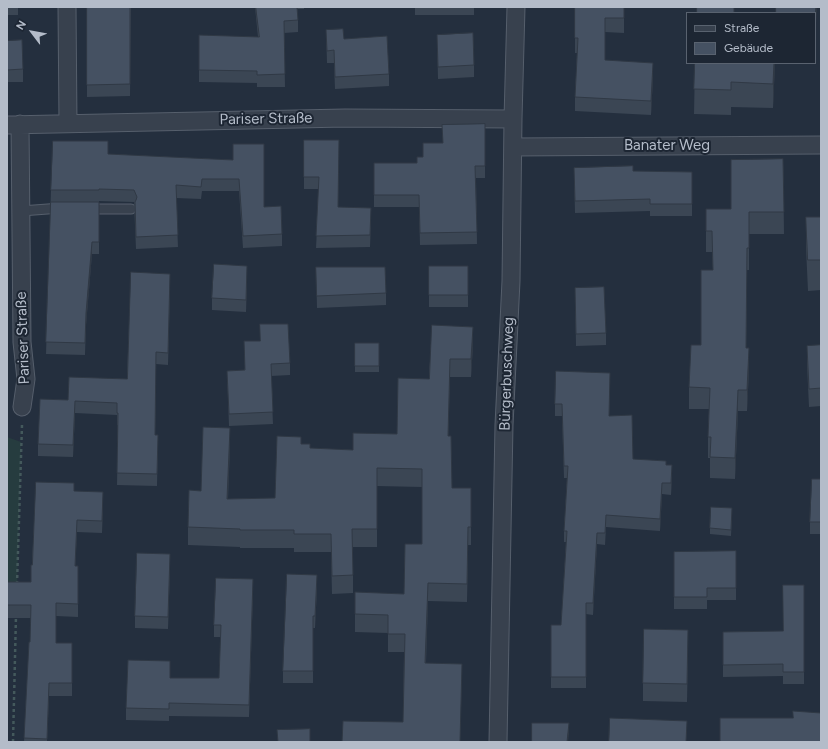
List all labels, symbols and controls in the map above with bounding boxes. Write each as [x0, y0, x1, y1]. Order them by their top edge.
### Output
north arrow [12, 12, 52, 52]
legend [686, 12, 816, 64]
text: N [14, 18, 29, 32]
text: Straße [724, 21, 759, 35]
text: Gebäude [724, 41, 773, 55]
street label: Pariser Straße [219, 109, 313, 129]
street label: Banater Weg [624, 137, 710, 155]
street label: Pariser Straße [12, 291, 34, 385]
street label: Bürgerbuschweg [496, 317, 518, 431]

